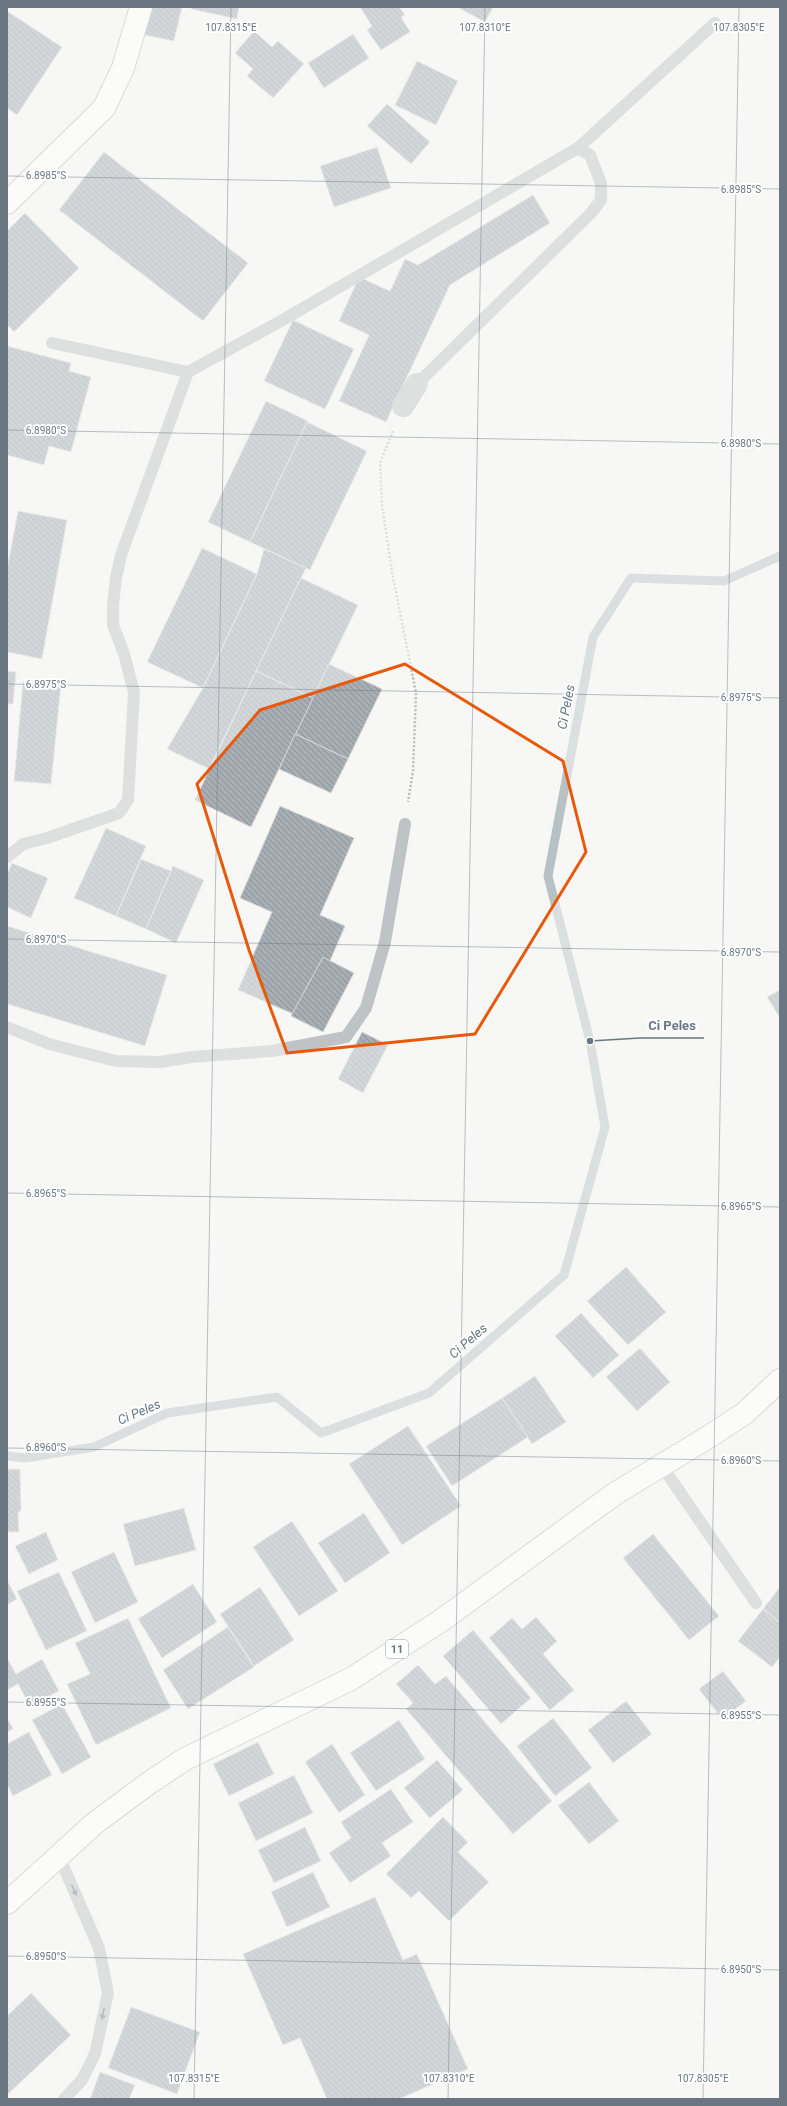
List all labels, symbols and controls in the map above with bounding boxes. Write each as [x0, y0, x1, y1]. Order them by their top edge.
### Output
text: 107.8315°E [205, 22, 257, 33]
text: 107.8310°E [459, 22, 511, 33]
text: 107.8305°E [713, 22, 765, 33]
text: 6.8985°S [26, 170, 66, 181]
text: 6.8985°S [721, 184, 761, 195]
text: 6.8980°S [26, 425, 66, 436]
text: 6.8980°S [721, 438, 761, 449]
text: 6.8975°S [26, 679, 66, 690]
water label: Ci Peles [554, 683, 578, 731]
text: 6.8975°S [721, 692, 761, 703]
text: 6.8970°S [26, 934, 66, 945]
text: 6.8970°S [721, 947, 761, 958]
callout: Ci Peles [640, 1013, 704, 1038]
text: Ci Peles [648, 1018, 696, 1033]
text: 6.8965°S [26, 1188, 66, 1199]
text: 6.8965°S [721, 1201, 761, 1212]
water label: Ci Peles [446, 1320, 490, 1362]
water label: Ci Peles [115, 1396, 163, 1428]
text: 6.8960°S [26, 1442, 66, 1453]
text: 6.8960°S [721, 1455, 761, 1466]
road number: 11 [386, 1640, 408, 1658]
text: 6.8955°S [26, 1697, 66, 1708]
text: 6.8955°S [721, 1710, 761, 1721]
one-way arrow [71, 1885, 77, 1896]
text: 6.8950°S [26, 1951, 66, 1962]
text: 6.8950°S [721, 1964, 761, 1975]
one-way arrow [100, 2007, 106, 2020]
text: 107.8315°E [168, 2073, 220, 2084]
text: 107.8310°E [423, 2073, 475, 2084]
text: 107.8305°E [677, 2073, 729, 2084]

